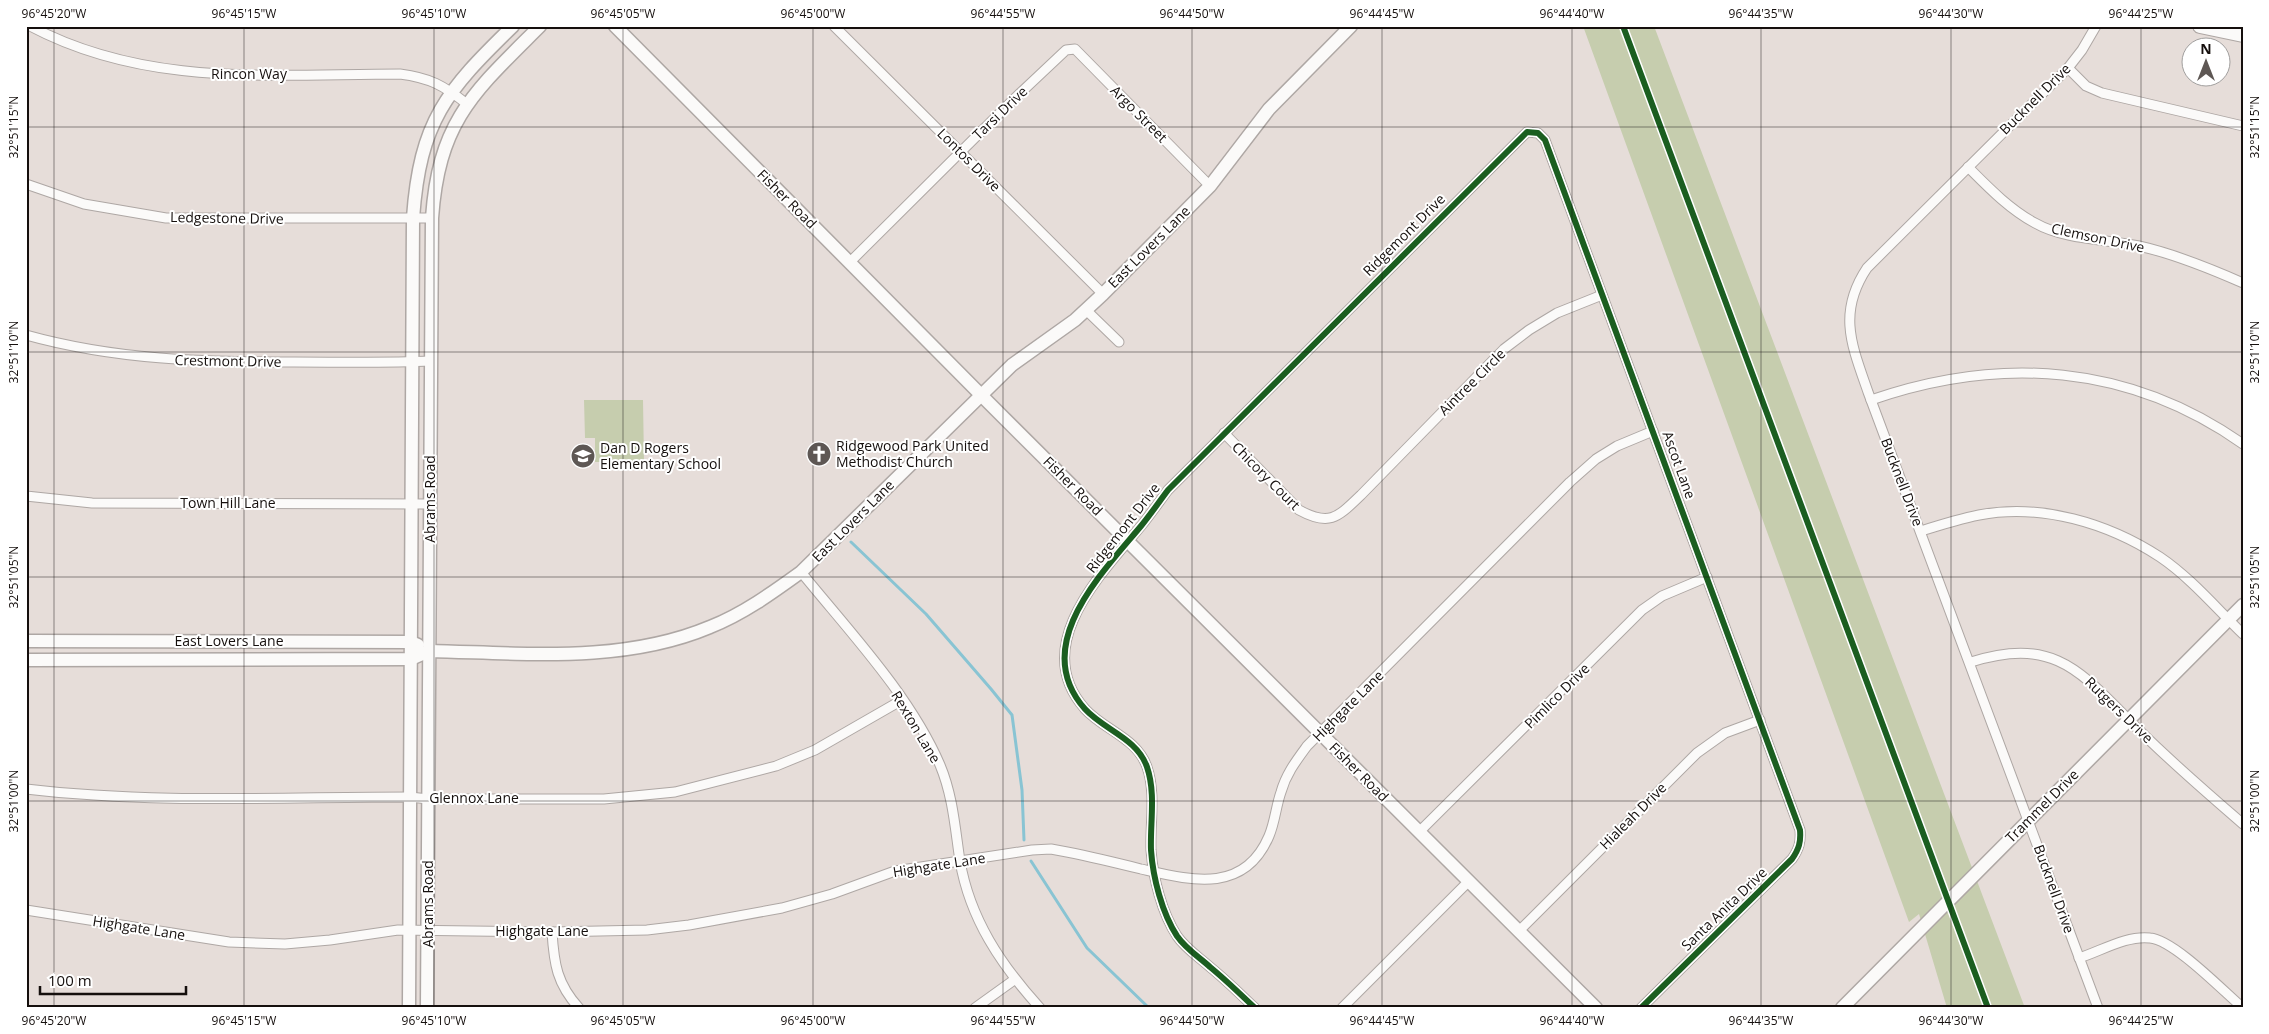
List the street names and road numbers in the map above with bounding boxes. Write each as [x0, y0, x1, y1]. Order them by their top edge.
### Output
street label: Bucknell Drive [1995, 59, 2074, 138]
street label: Rincon Way [211, 64, 288, 83]
street label: Argo Street [1107, 81, 1172, 146]
street label: Tarsi Drive [968, 82, 1031, 144]
street label: Lontos Drive [934, 124, 1005, 196]
street label: Fisher Road [754, 165, 821, 232]
street label: Ridgemont Drive [1358, 189, 1449, 280]
street label: East Lovers Lane [1103, 201, 1194, 292]
street label: Ledgestone Drive [170, 207, 284, 228]
street label: Clemson Drive [2050, 218, 2147, 257]
street label: Aintree Circle [1434, 344, 1509, 419]
street label: Crestmont Drive [174, 350, 282, 371]
street label: Ascot Lane [1658, 428, 1701, 501]
street label: Bucknell Drive [1877, 435, 1928, 529]
street label: Chicory Court [1228, 437, 1305, 514]
street label: Fisher Road [1040, 452, 1107, 519]
street label: Abrams Road [420, 455, 439, 543]
street label: East Lovers Lane [807, 475, 898, 566]
street label: Ridgemont Drive [1082, 479, 1164, 577]
street label: Town Hill Lane [180, 493, 276, 512]
street label: East Lovers Lane [174, 631, 284, 650]
street label: Pimlico Drive [1520, 659, 1594, 732]
street label: Highgate Lane [1308, 666, 1387, 745]
street label: Rutgers Drive [2081, 672, 2158, 747]
street label: Rexton Lane [887, 687, 946, 766]
street label: Fisher Road [1326, 738, 1393, 805]
street label: Trammel Drive [2001, 765, 2083, 846]
street label: Hialeah Drive [1595, 778, 1670, 853]
street label: Glennox Lane [429, 788, 519, 807]
street label: Bucknell Drive [2030, 842, 2079, 936]
street label: Highgate Lane [891, 848, 987, 881]
street label: Abrams Road [418, 860, 437, 948]
street label: Santa Anita Drive [1677, 863, 1771, 954]
street label: Highgate Lane [91, 911, 187, 944]
street label: Highgate Lane [495, 921, 589, 940]

